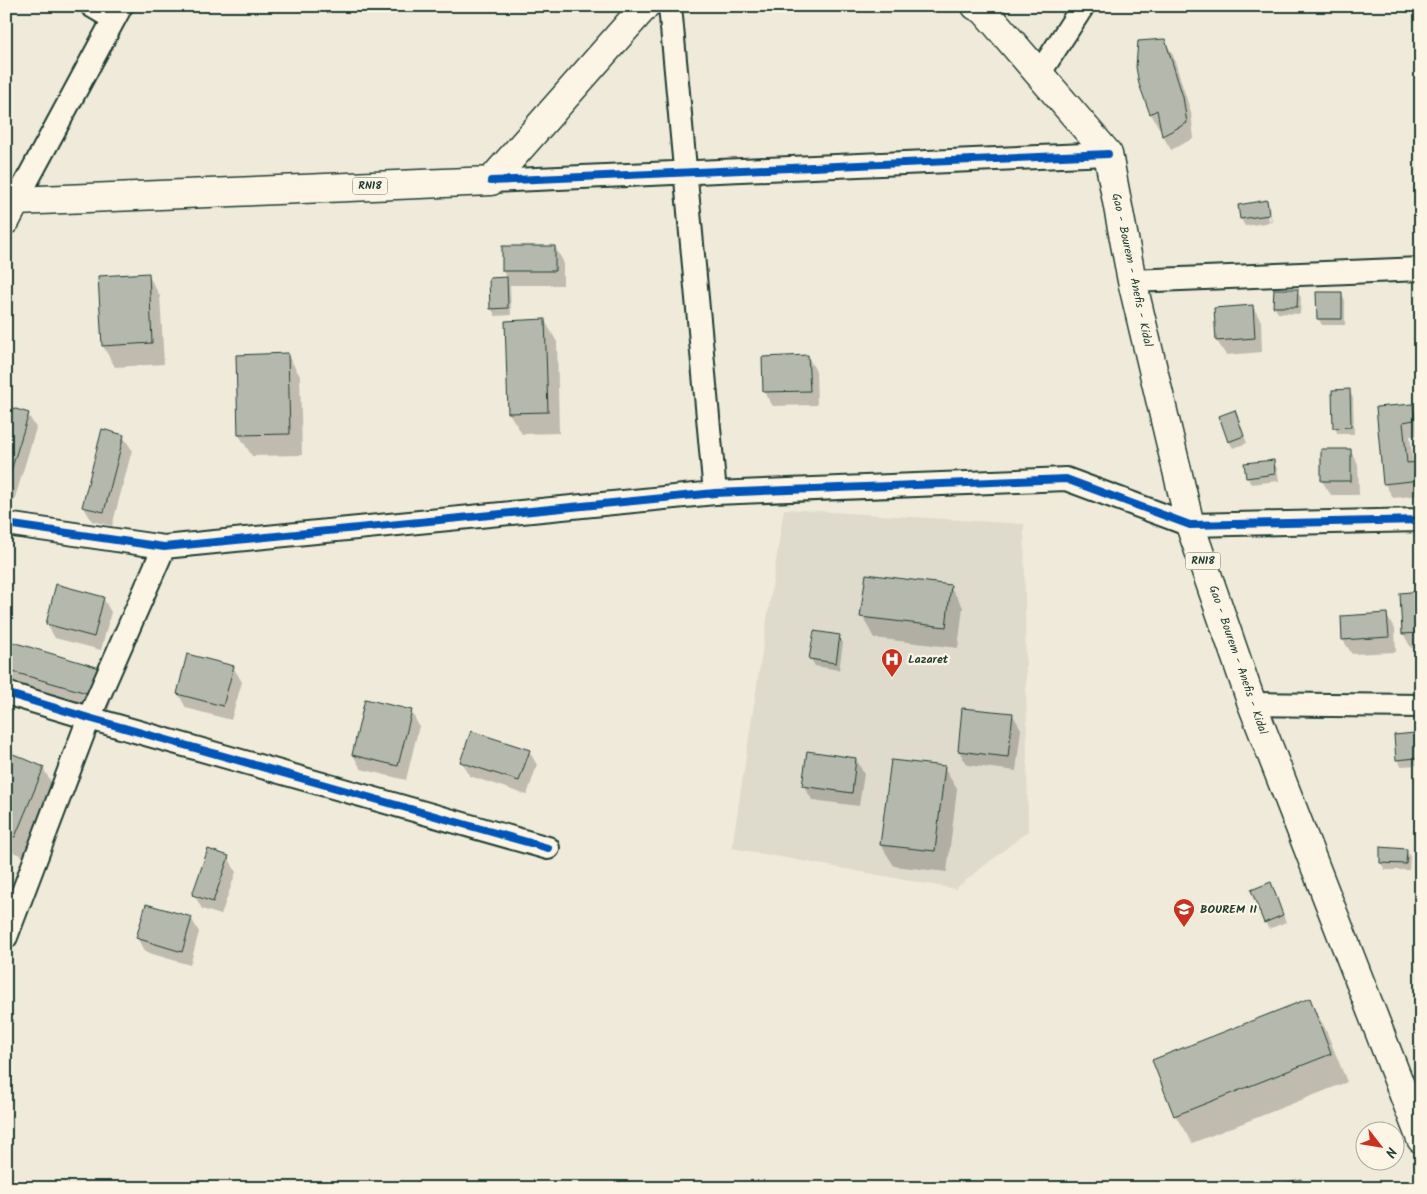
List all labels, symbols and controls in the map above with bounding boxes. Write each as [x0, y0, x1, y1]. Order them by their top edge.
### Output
road number: RN18 [352, 178, 388, 195]
street label: Gao - Bourem - Anefis - Kidal [1106, 191, 1158, 349]
road number: RN18 [1186, 552, 1220, 570]
street label: Gao - Bourem - Anefis - Kidal [1204, 583, 1272, 737]
hospital icon: Lazaret [880, 647, 904, 678]
place label: Lazaret [908, 650, 949, 669]
school or university icon: BOUREM II [1172, 897, 1196, 928]
place label: BOUREM II [1200, 900, 1257, 919]
north arrow [1354, 1122, 1404, 1172]
text: N [1378, 1143, 1402, 1162]

